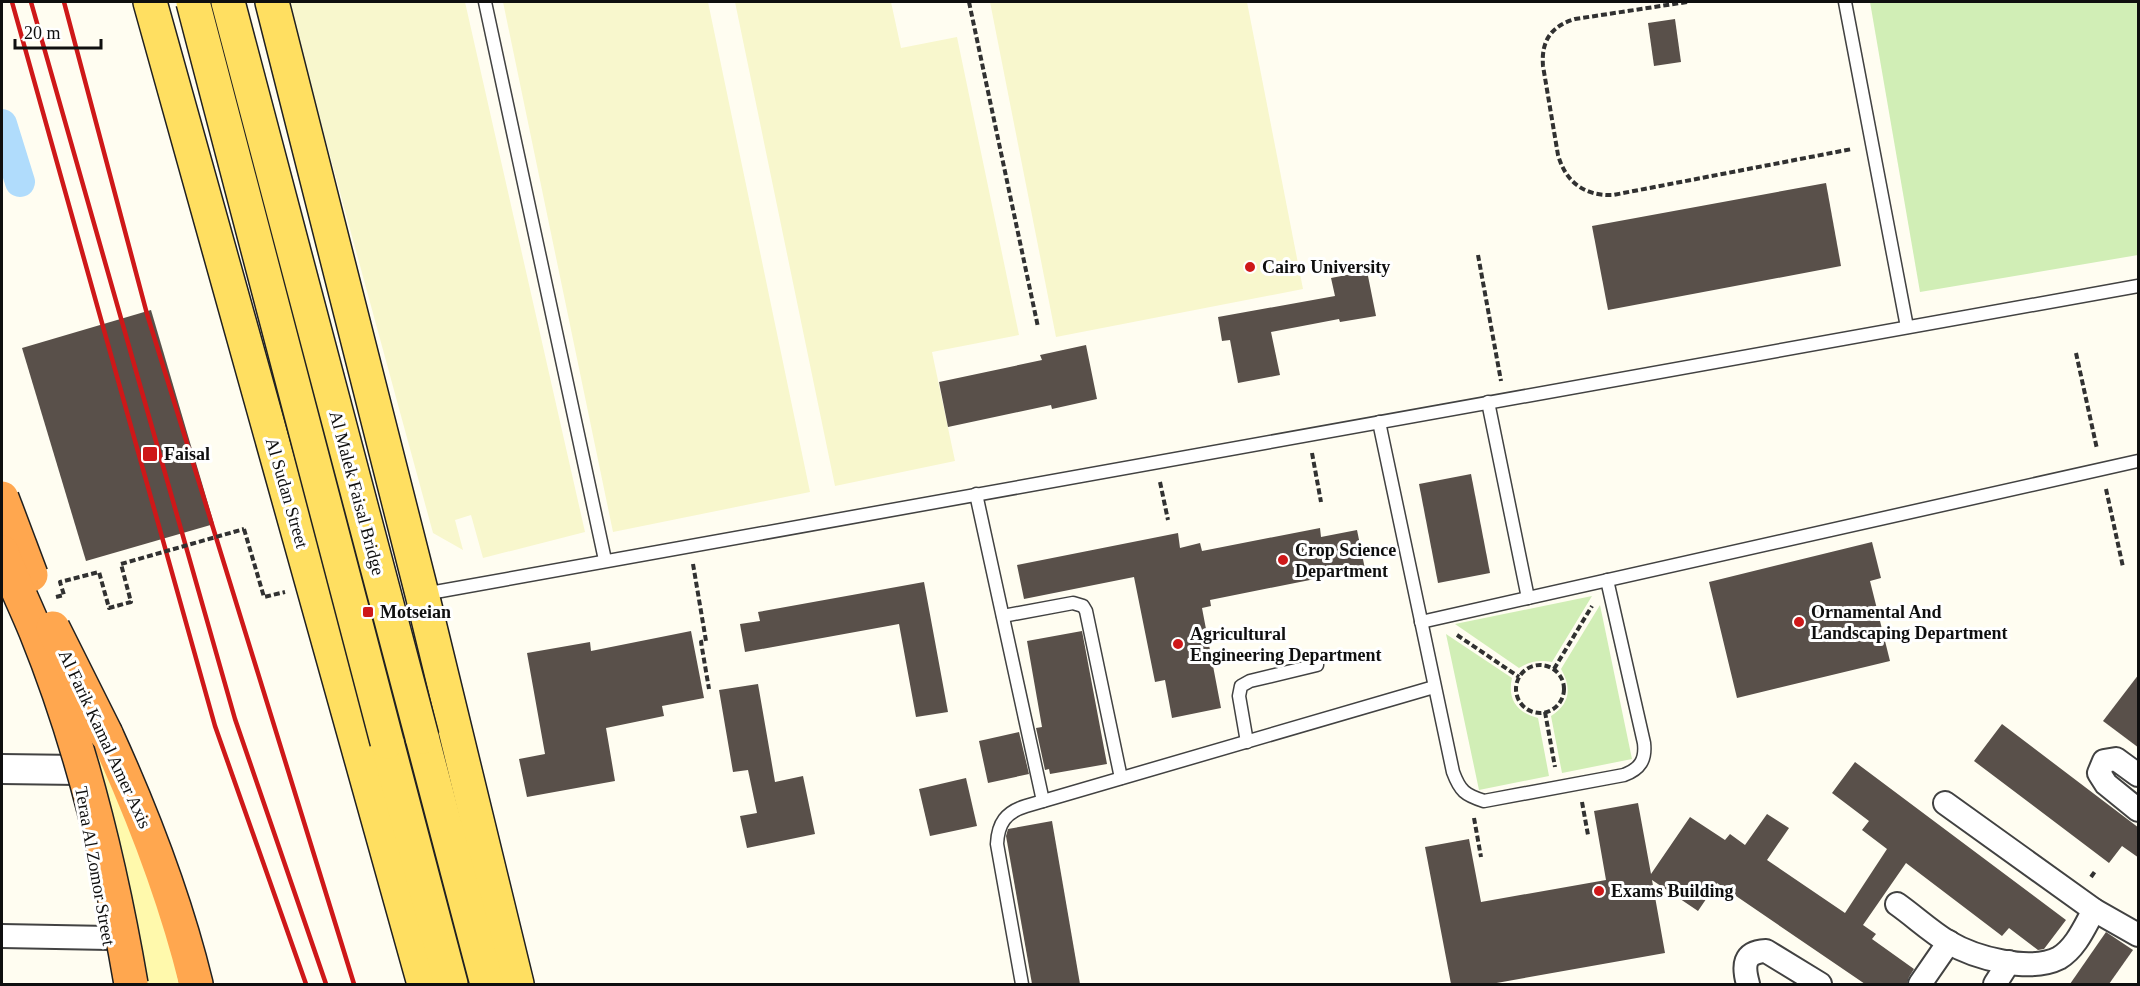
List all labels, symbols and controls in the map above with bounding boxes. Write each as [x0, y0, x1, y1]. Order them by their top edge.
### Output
scale bar [15, 12, 100, 50]
text: 20 m [24, 23, 61, 43]
place label: Cairo University [1262, 257, 1390, 277]
marker: Cairo University [1243, 260, 1257, 274]
street label: Al Malek Faisal Bridge [325, 409, 389, 577]
street label: Al Sudan Street [262, 435, 312, 551]
place label: Faisal [164, 444, 210, 464]
marker: Faisal [141, 445, 159, 463]
place label: Crop Science Department [1295, 540, 1396, 581]
marker: Crop Science Department [1276, 553, 1290, 567]
place label: Motseian [380, 602, 451, 622]
place label: Ornamental And Landscaping Department [1811, 602, 2008, 643]
marker: Motseian [361, 605, 375, 619]
marker: Ornamental And Landscaping Department [1792, 615, 1806, 629]
place label: Agricultural Engineering Department [1190, 624, 1381, 665]
marker: Agricultural Engineering Department [1171, 637, 1185, 651]
street label: Al Farik Kamal Amer Axis [55, 646, 155, 832]
street label: Teraa Al Zomor Street [71, 785, 119, 947]
place label: Exams Building [1611, 881, 1734, 901]
marker: Exams Building [1592, 884, 1606, 898]

